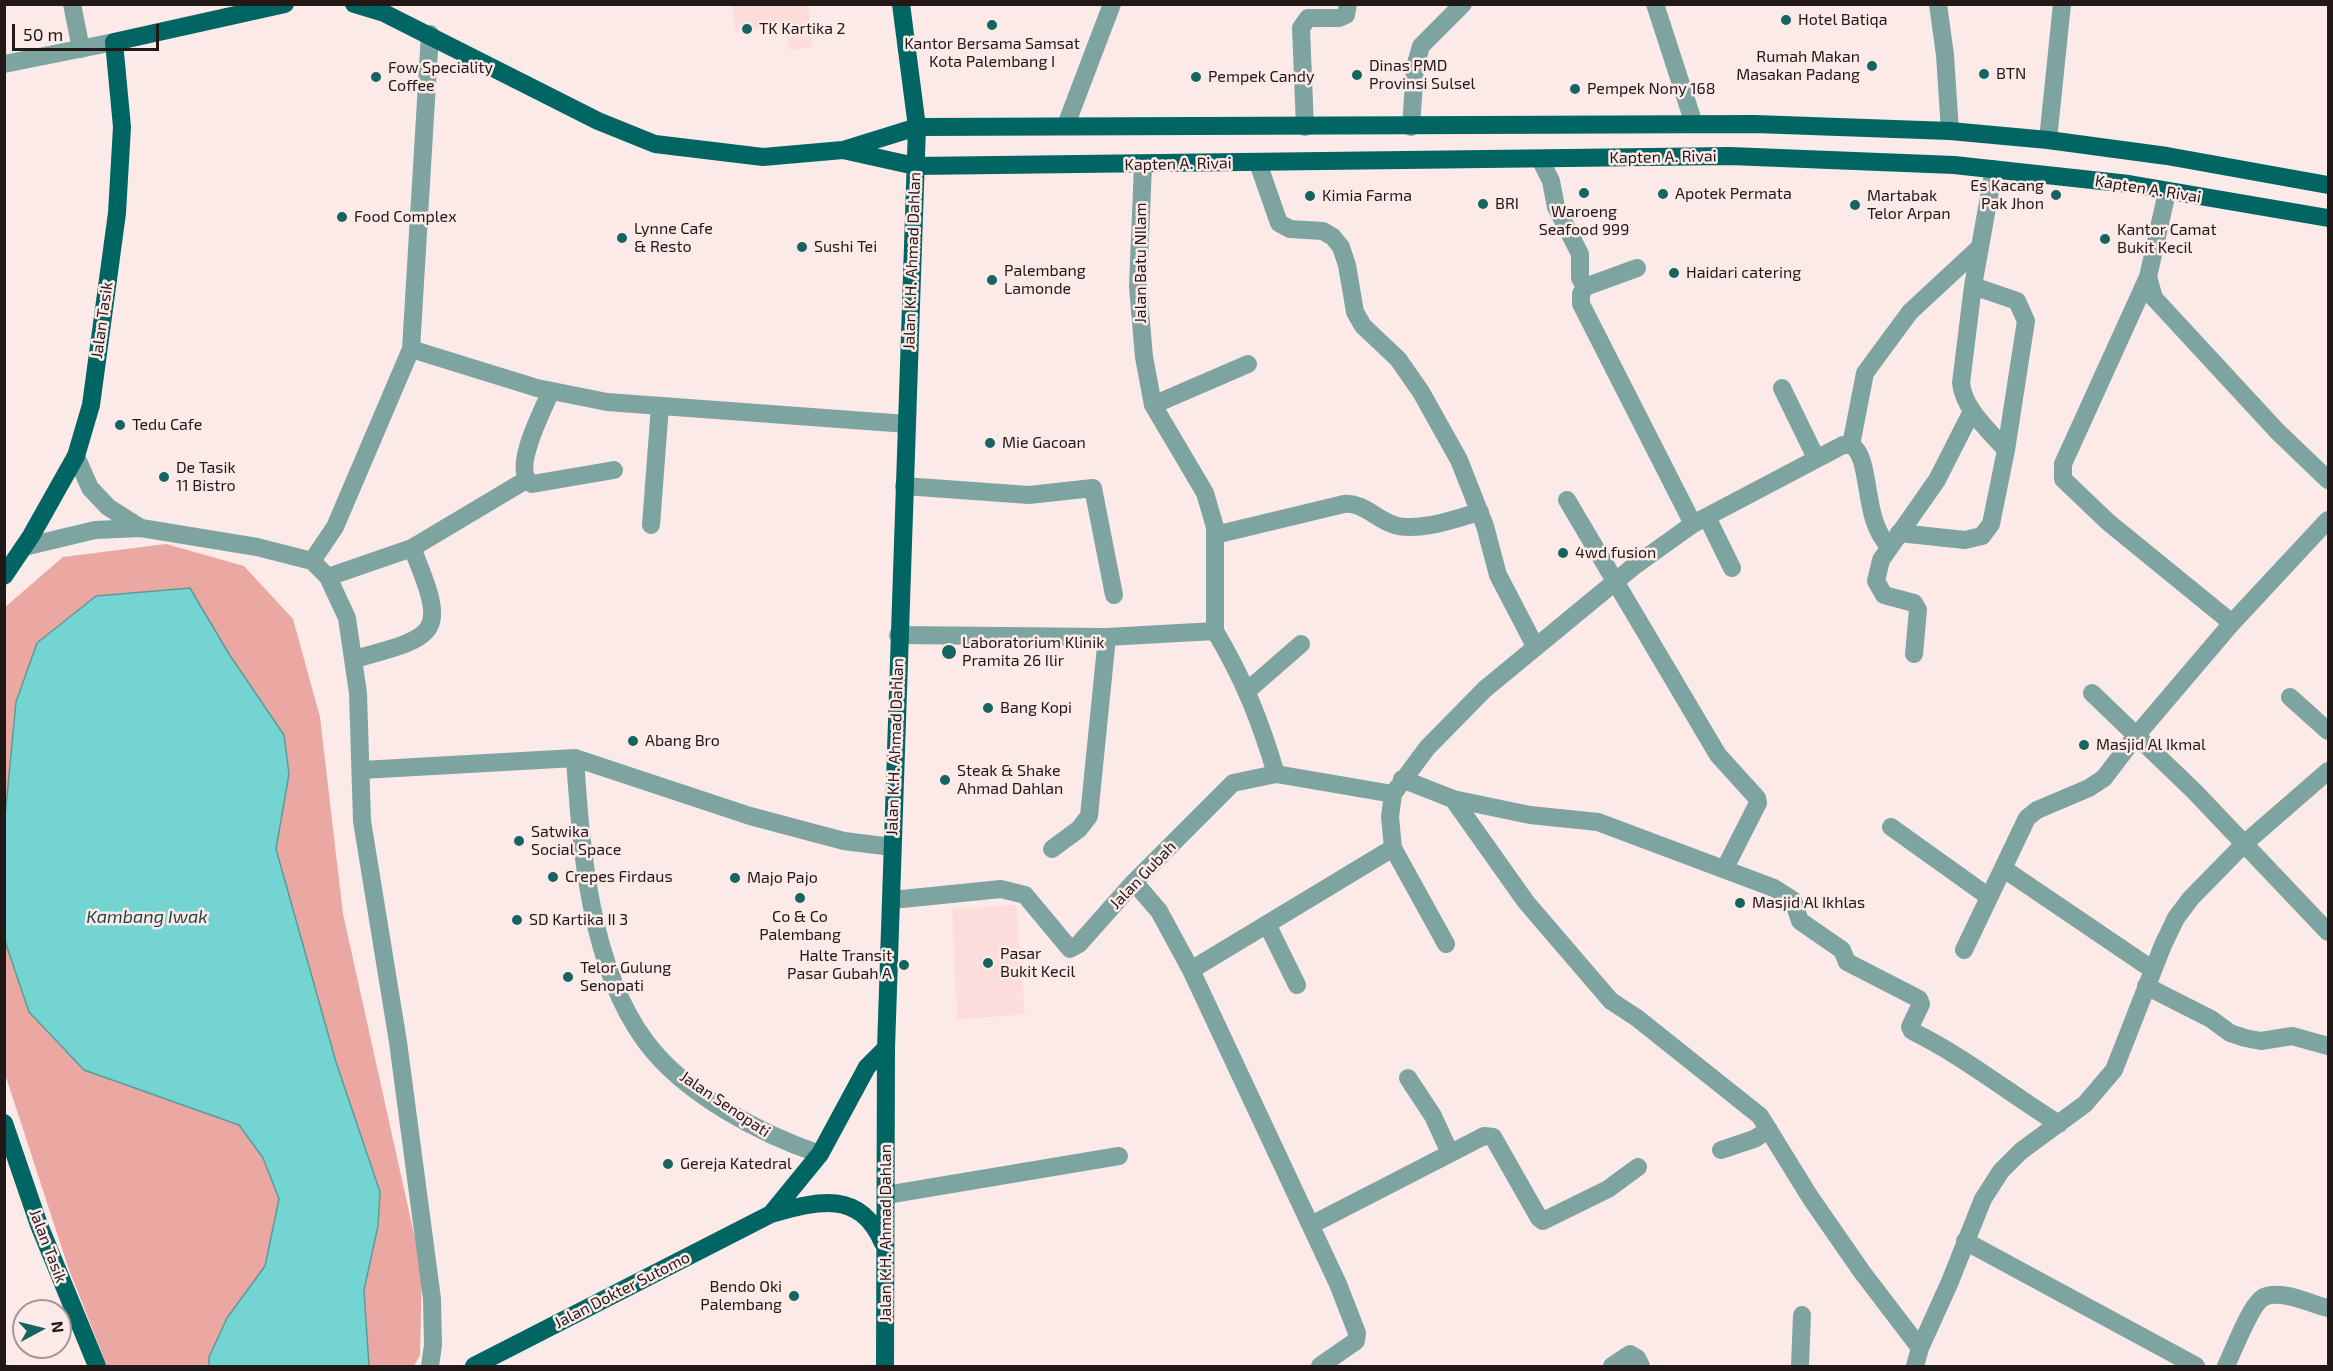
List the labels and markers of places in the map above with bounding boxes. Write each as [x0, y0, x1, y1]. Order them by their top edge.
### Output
place label: Hotel Batiqa [1798, 10, 1887, 30]
marker: Hotel Batiqa [1779, 13, 1793, 27]
marker: Kantor Bersama Samsat Kota Palembang I [985, 18, 999, 32]
place label: TK Kartika 2 [759, 19, 846, 39]
marker: TK Kartika 2 [740, 22, 754, 36]
place label: Kantor Bersama Samsat Kota Palembang I [904, 34, 1080, 72]
place label: Rumah Makan Masakan Padang [1736, 47, 1860, 85]
place label: Dinas PMD Provinsi Sulsel [1369, 56, 1475, 94]
place label: Fow Speciality Coffee [388, 58, 493, 96]
marker: Rumah Makan Masakan Padang [1865, 59, 1879, 73]
place label: BTN [1996, 64, 2026, 84]
place label: Pempek Candy [1208, 67, 1314, 87]
marker: BTN [1977, 67, 1991, 81]
marker: Dinas PMD Provinsi Sulsel [1350, 68, 1364, 82]
marker: Fow Speciality Coffee [369, 70, 383, 84]
marker: Pempek Candy [1189, 70, 1203, 84]
place label: Pempek Nony 168 [1587, 79, 1715, 99]
marker: Pempek Nony 168 [1568, 82, 1582, 96]
place label: Es Kacang Pak Jhon [1970, 176, 2044, 214]
place label: Apotek Permata [1675, 184, 1792, 204]
place label: Kimia Farma [1322, 186, 1412, 206]
marker: Waroeng Seafood 999 [1577, 186, 1591, 200]
place label: Martabak Telor Arpan [1867, 186, 1951, 224]
marker: Apotek Permata [1656, 187, 1670, 201]
marker: Es Kacang Pak Jhon [2049, 188, 2063, 202]
marker: Kimia Farma [1303, 189, 1317, 203]
place label: BRI [1495, 194, 1519, 214]
marker: BRI [1476, 197, 1490, 211]
marker: Martabak Telor Arpan [1848, 198, 1862, 212]
place label: Waroeng Seafood 999 [1539, 202, 1629, 240]
place label: Food Complex [354, 207, 457, 227]
marker: Food Complex [335, 210, 349, 224]
place label: Lynne Cafe & Resto [634, 219, 713, 257]
place label: Kantor Camat Bukit Kecil [2117, 220, 2217, 258]
marker: Lynne Cafe & Resto [615, 231, 629, 245]
marker: Kantor Camat Bukit Kecil [2098, 232, 2112, 246]
place label: Sushi Tei [814, 237, 877, 257]
marker: Sushi Tei [795, 240, 809, 254]
place label: Palembang Lamonde [1004, 261, 1086, 299]
place label: Haidari catering [1686, 263, 1801, 283]
marker: Haidari catering [1667, 266, 1681, 280]
marker: Palembang Lamonde [985, 273, 999, 287]
place label: Tedu Cafe [132, 415, 202, 435]
marker: Tedu Cafe [113, 418, 127, 432]
place label: Mie Gacoan [1002, 433, 1086, 453]
marker: Mie Gacoan [983, 436, 997, 450]
place label: De Tasik 11 Bistro [176, 458, 236, 496]
marker: De Tasik 11 Bistro [157, 470, 171, 484]
place label: 4wd fusion [1575, 543, 1656, 563]
marker: 4wd fusion [1556, 546, 1570, 560]
place label: Laboratorium Klinik Pramita 26 Ilir [962, 633, 1104, 671]
marker: Laboratorium Klinik Pramita 26 Ilir [940, 643, 958, 661]
place label: Bang Kopi [1000, 698, 1072, 718]
marker: Bang Kopi [981, 701, 995, 715]
place label: Abang Bro [645, 731, 720, 751]
marker: Abang Bro [626, 734, 640, 748]
place label: Masjid Al Ikmal [2096, 735, 2206, 755]
marker: Masjid Al Ikmal [2077, 738, 2091, 752]
place label: Steak & Shake Ahmad Dahlan [957, 761, 1063, 799]
marker: Steak & Shake Ahmad Dahlan [938, 773, 952, 787]
place label: Satwika Social Space [531, 822, 621, 860]
marker: Satwika Social Space [512, 834, 526, 848]
place label: Crepes Firdaus [565, 867, 673, 887]
place label: Majo Pajo [747, 868, 818, 888]
marker: Crepes Firdaus [546, 870, 560, 884]
marker: Majo Pajo [728, 871, 742, 885]
marker: Co & Co Palembang [793, 891, 807, 905]
place label: Masjid Al Ikhlas [1752, 893, 1865, 913]
marker: Masjid Al Ikhlas [1733, 896, 1747, 910]
place label: Co & Co Palembang [759, 907, 841, 945]
place label: SD Kartika II 3 [529, 910, 628, 930]
marker: SD Kartika II 3 [510, 913, 524, 927]
place label: Pasar Bukit Kecil [1000, 944, 1075, 982]
place label: Halte Transit Pasar Gubah A [787, 946, 892, 984]
marker: Pasar Bukit Kecil [981, 956, 995, 970]
place label: Telor Gulung Senopati [580, 958, 671, 996]
marker: Halte Transit Pasar Gubah A [897, 958, 911, 972]
marker: Telor Gulung Senopati [561, 970, 575, 984]
place label: Gereja Katedral [680, 1154, 792, 1174]
marker: Gereja Katedral [661, 1157, 675, 1171]
place label: Bendo Oki Palembang [700, 1277, 782, 1315]
marker: Bendo Oki Palembang [787, 1289, 801, 1303]

